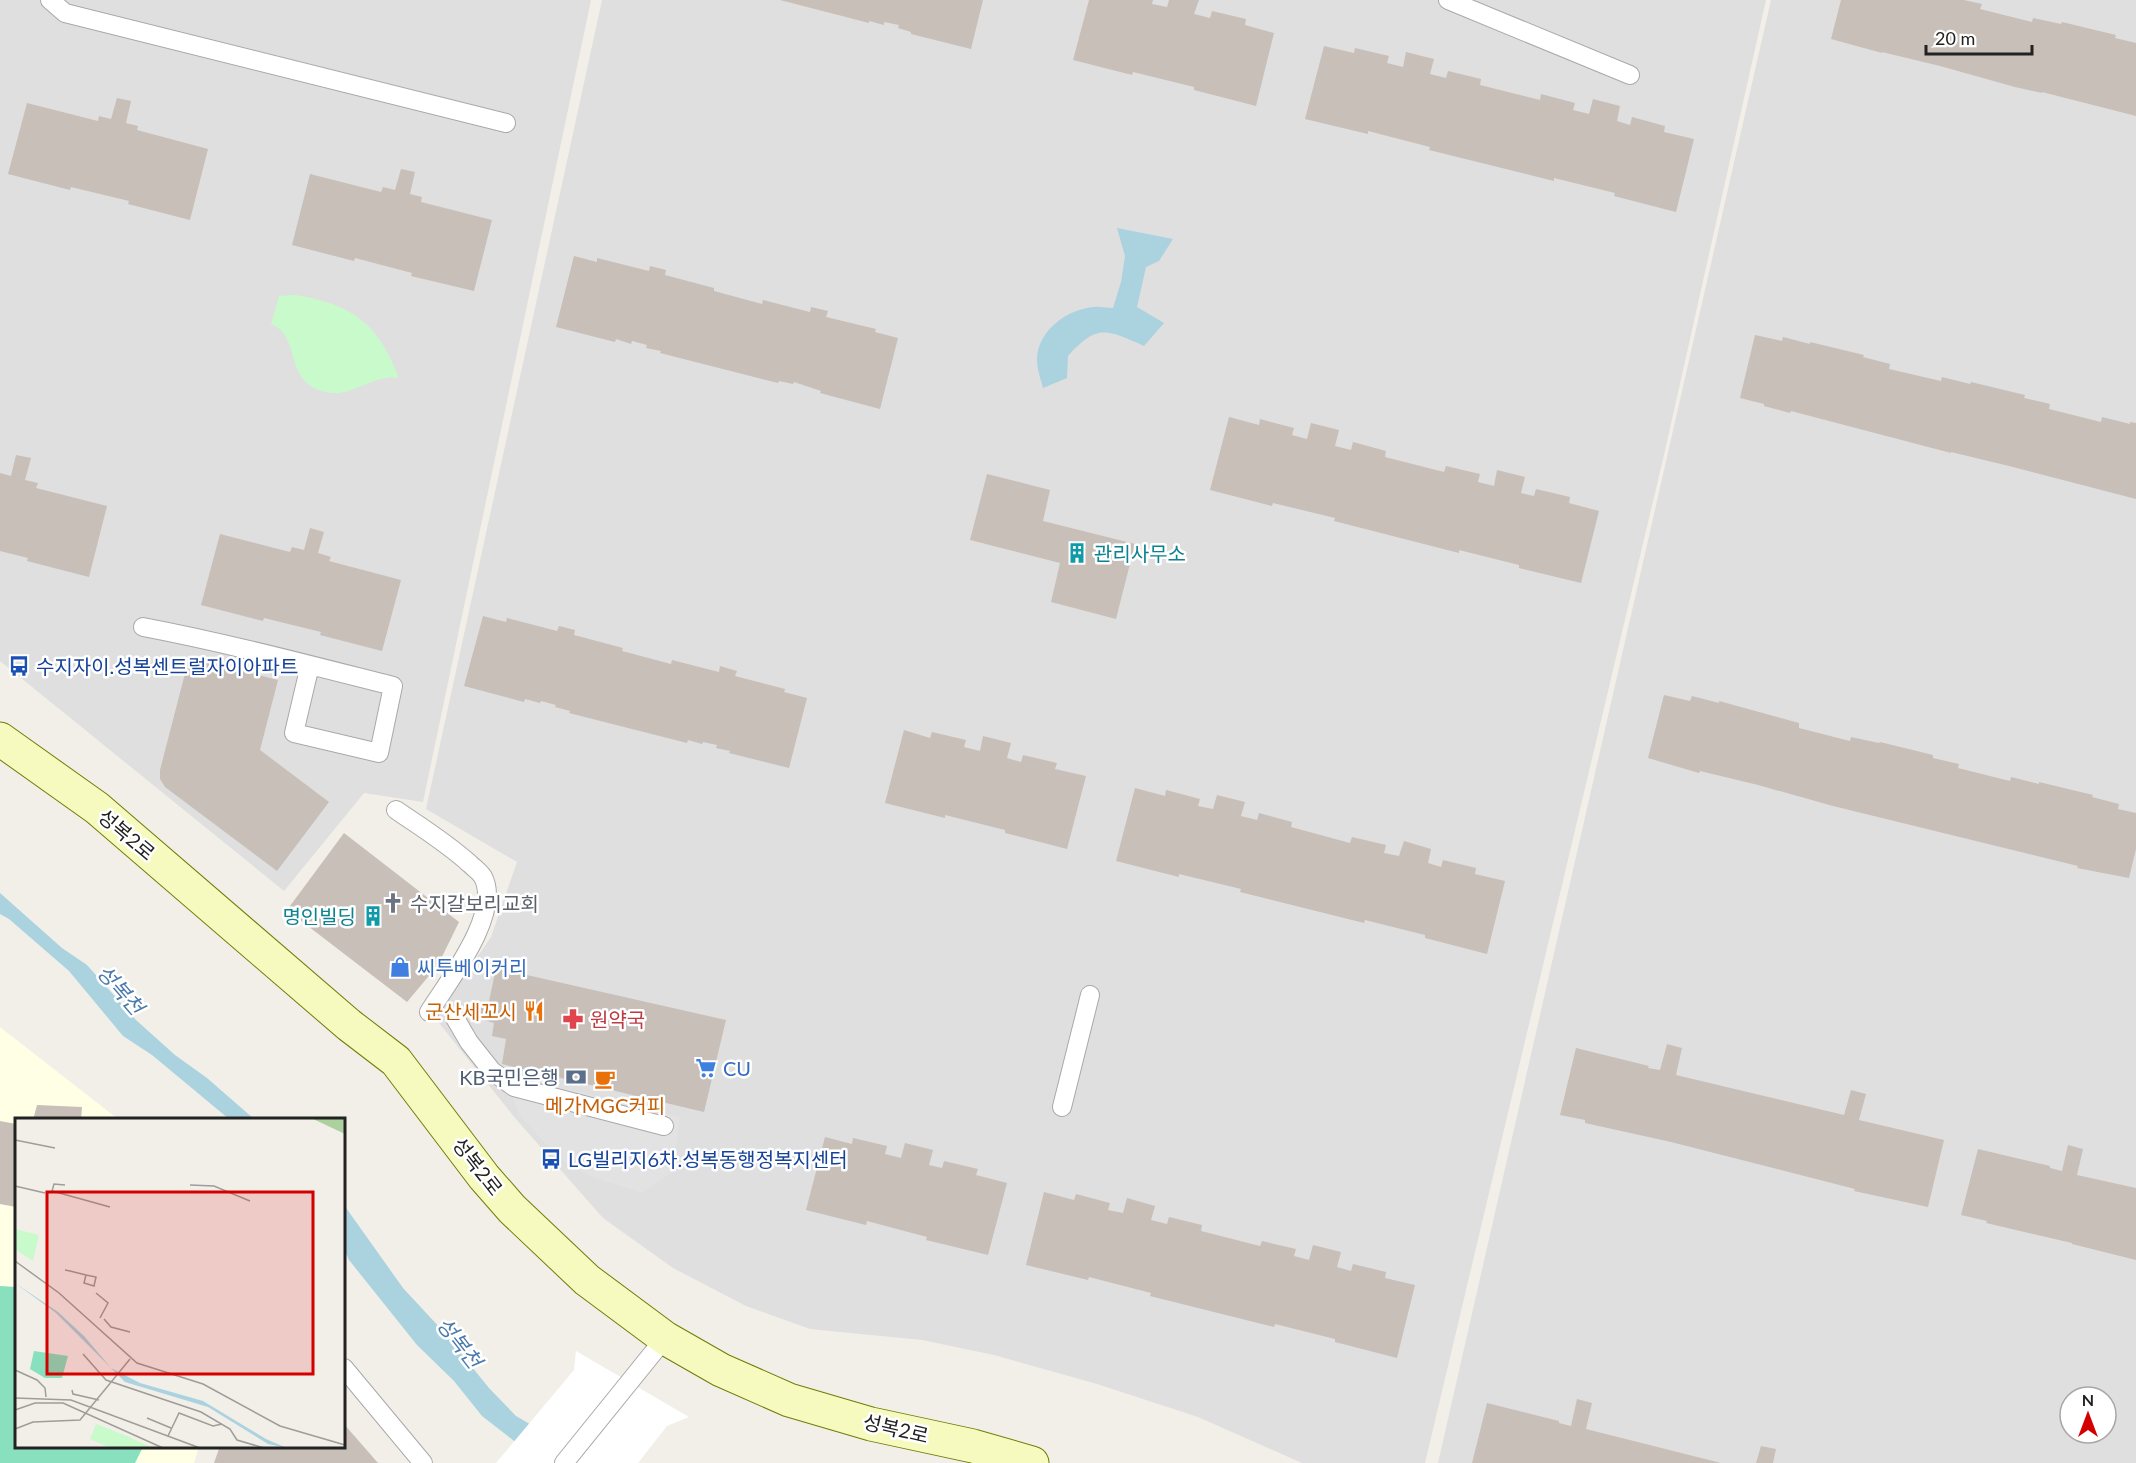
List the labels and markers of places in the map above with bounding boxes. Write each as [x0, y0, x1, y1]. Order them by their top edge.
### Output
building icon: 관리사무소 [1065, 541, 1089, 565]
place label: 관리사무소 [1094, 541, 1186, 565]
bus stop icon: 수지자이.성복센트럴자이아파트 [7, 654, 31, 678]
place label: 수지자이.성복센트럴자이아파트 [36, 654, 298, 678]
church icon: 수지갈보리교회 [381, 891, 405, 915]
place label: 수지갈보리교회 [410, 891, 539, 915]
place label: 명인빌딩 [282, 904, 356, 928]
building icon: 명인빌딩 [361, 904, 385, 928]
shop icon: 씨투베이커리 [388, 955, 412, 979]
place label: 씨투베이커리 [417, 955, 527, 979]
place label: 군산세꼬시 [425, 999, 517, 1023]
restaurant icon: 군산세꼬시 [522, 999, 546, 1023]
pharmacy icon: 원약국 [561, 1007, 585, 1031]
place label: 원약국 [590, 1007, 645, 1031]
supermarket icon: CU [694, 1056, 718, 1080]
place label: CU [723, 1056, 751, 1080]
place label: KB국민은행 [459, 1065, 559, 1089]
bank icon: KB국민은행 [564, 1065, 588, 1089]
cafe icon: 메가MGC커피 [593, 1067, 617, 1091]
place label: 메가MGC커피 [545, 1093, 665, 1117]
bus stop icon: LG빌리지6차.성복동행정복지센터 [539, 1147, 563, 1171]
place label: LG빌리지6차.성복동행정복지센터 [568, 1147, 848, 1171]

